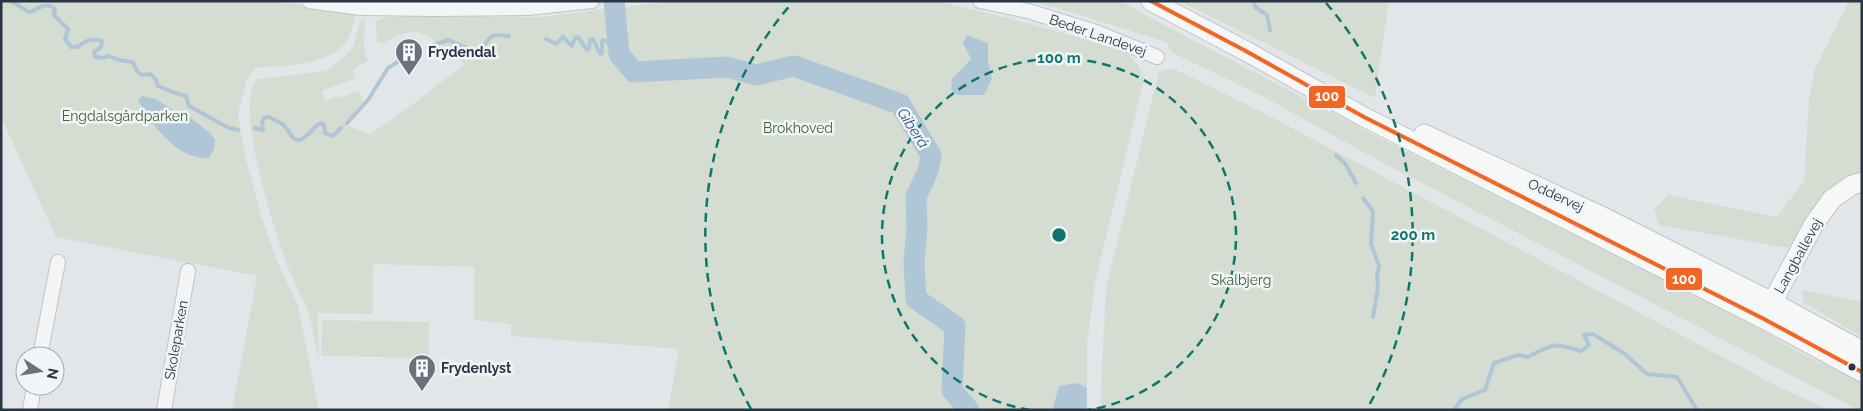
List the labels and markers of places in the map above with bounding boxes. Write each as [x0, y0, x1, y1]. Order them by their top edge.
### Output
building icon: Frydendal [394, 37, 424, 76]
place label: Frydendal [428, 44, 497, 60]
centre of rings [1050, 226, 1068, 244]
building icon: Frydenlyst [407, 353, 437, 392]
place label: Frydenlyst [441, 360, 512, 376]
unlabelled marker [1847, 362, 1857, 372]

